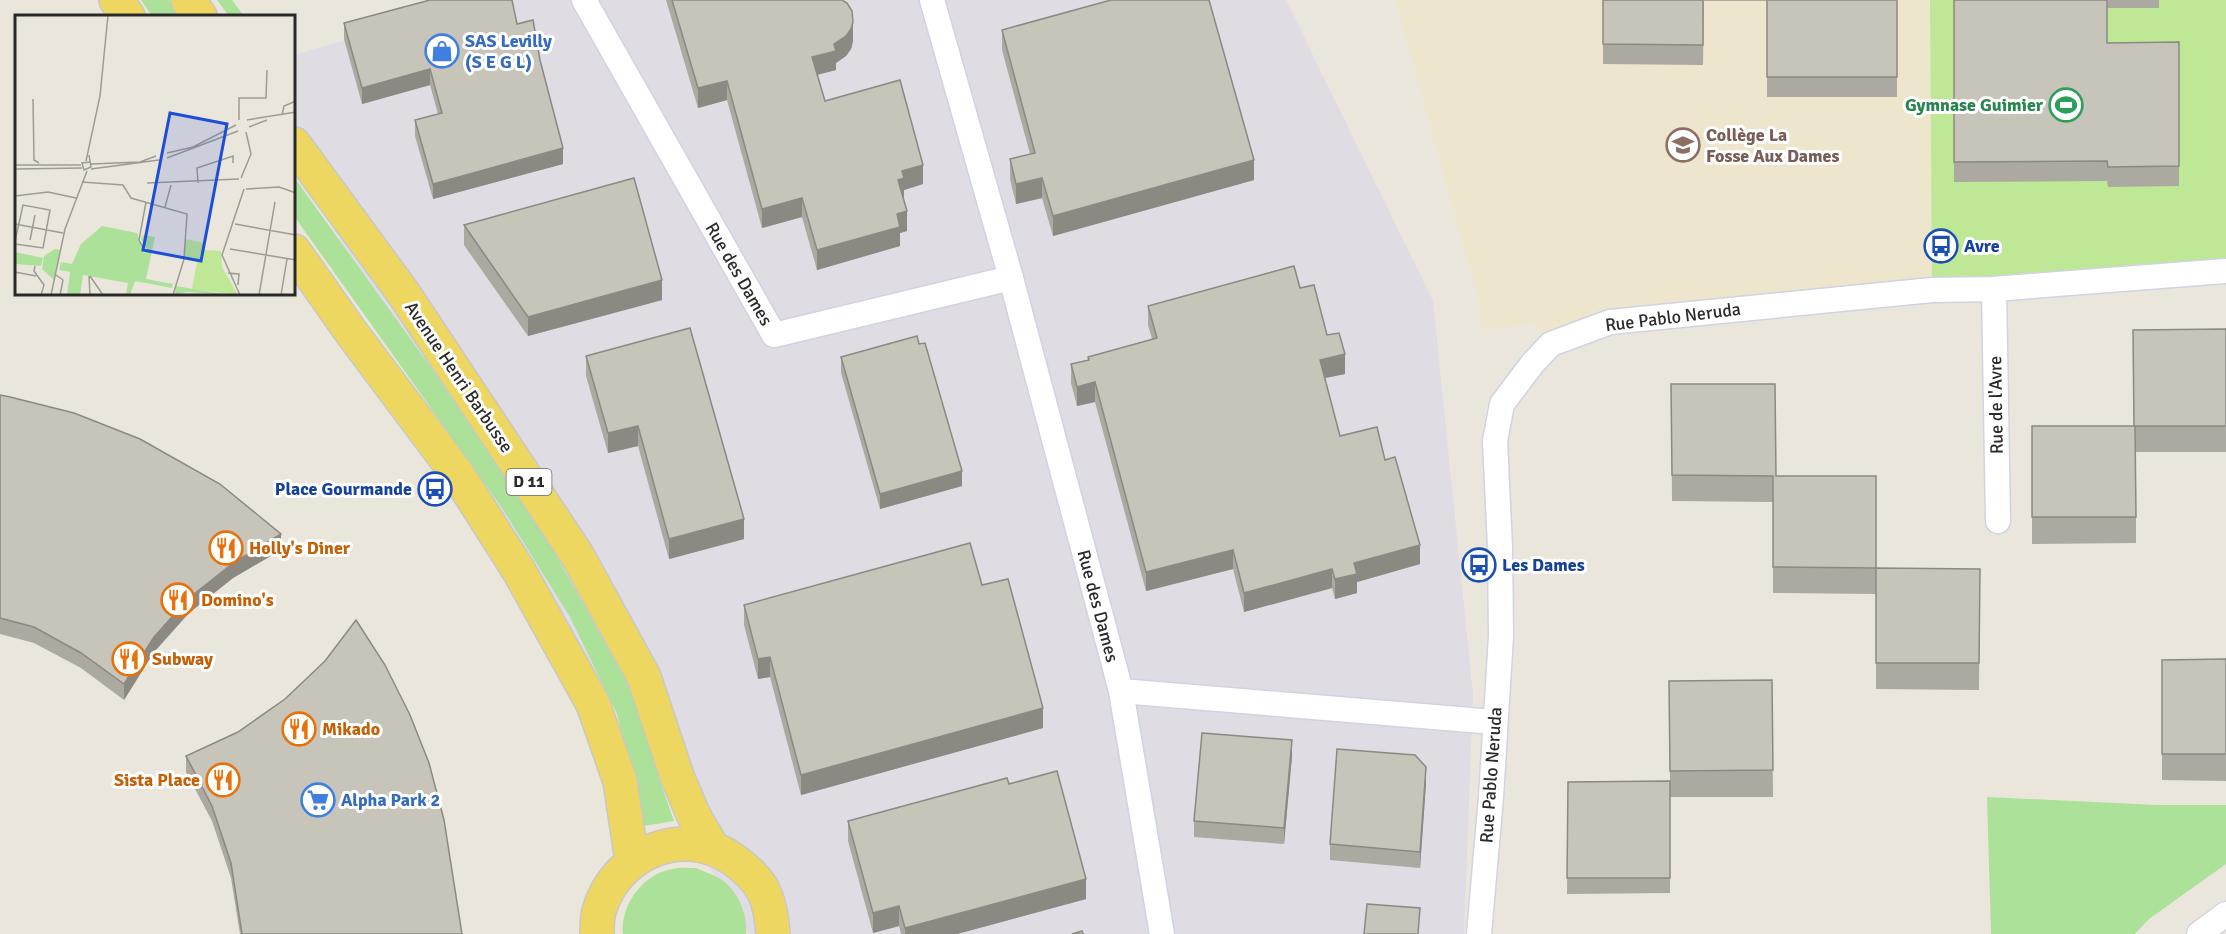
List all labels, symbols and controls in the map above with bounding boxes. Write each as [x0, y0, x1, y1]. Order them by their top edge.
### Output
inset map [15, 15, 296, 296]
place label: SAS Levilly (S E G L) [465, 30, 552, 73]
shop icon: SAS Levilly (S E G L) [424, 33, 460, 69]
sports icon: Gymnase Guimier [2048, 87, 2084, 123]
place label: Gymnase Guimier [1905, 94, 2044, 116]
place label: Collège La Fosse Aux Dames [1706, 124, 1840, 167]
school or university icon: Collège La Fosse Aux Dames [1665, 127, 1701, 163]
street label: Rue des Dames [701, 219, 777, 330]
bus stop icon: Avre [1923, 228, 1959, 264]
place label: Avre [1964, 235, 2000, 257]
street label: Avenue Henri Barbusse [400, 297, 518, 457]
street label: Rue Pablo Neruda [1604, 298, 1742, 336]
street label: Rue de l'Avre [1984, 356, 2008, 454]
road number: D 11 [506, 469, 552, 495]
bus stop icon: Place Gourmande [417, 471, 453, 507]
place label: Place Gourmande [275, 478, 412, 500]
restaurant icon: Holly's Diner [208, 530, 244, 566]
place label: Holly's Diner [249, 537, 351, 559]
street label: Rue des Dames [1072, 547, 1124, 665]
bus stop icon: Les Dames [1461, 547, 1497, 583]
place label: Les Dames [1502, 554, 1585, 576]
restaurant icon: Domino's [160, 582, 196, 618]
place label: Domino's [201, 589, 274, 611]
restaurant icon: Subway [111, 641, 147, 677]
place label: Subway [152, 648, 213, 670]
street label: Rue Pablo Neruda [1475, 706, 1507, 844]
restaurant icon: Mikado [281, 711, 317, 747]
place label: Mikado [322, 718, 380, 740]
restaurant icon: Sista Place [205, 762, 241, 798]
place label: Sista Place [114, 769, 200, 791]
supermarket icon: Alpha Park 2 [300, 782, 336, 818]
place label: Alpha Park 2 [341, 789, 440, 811]

